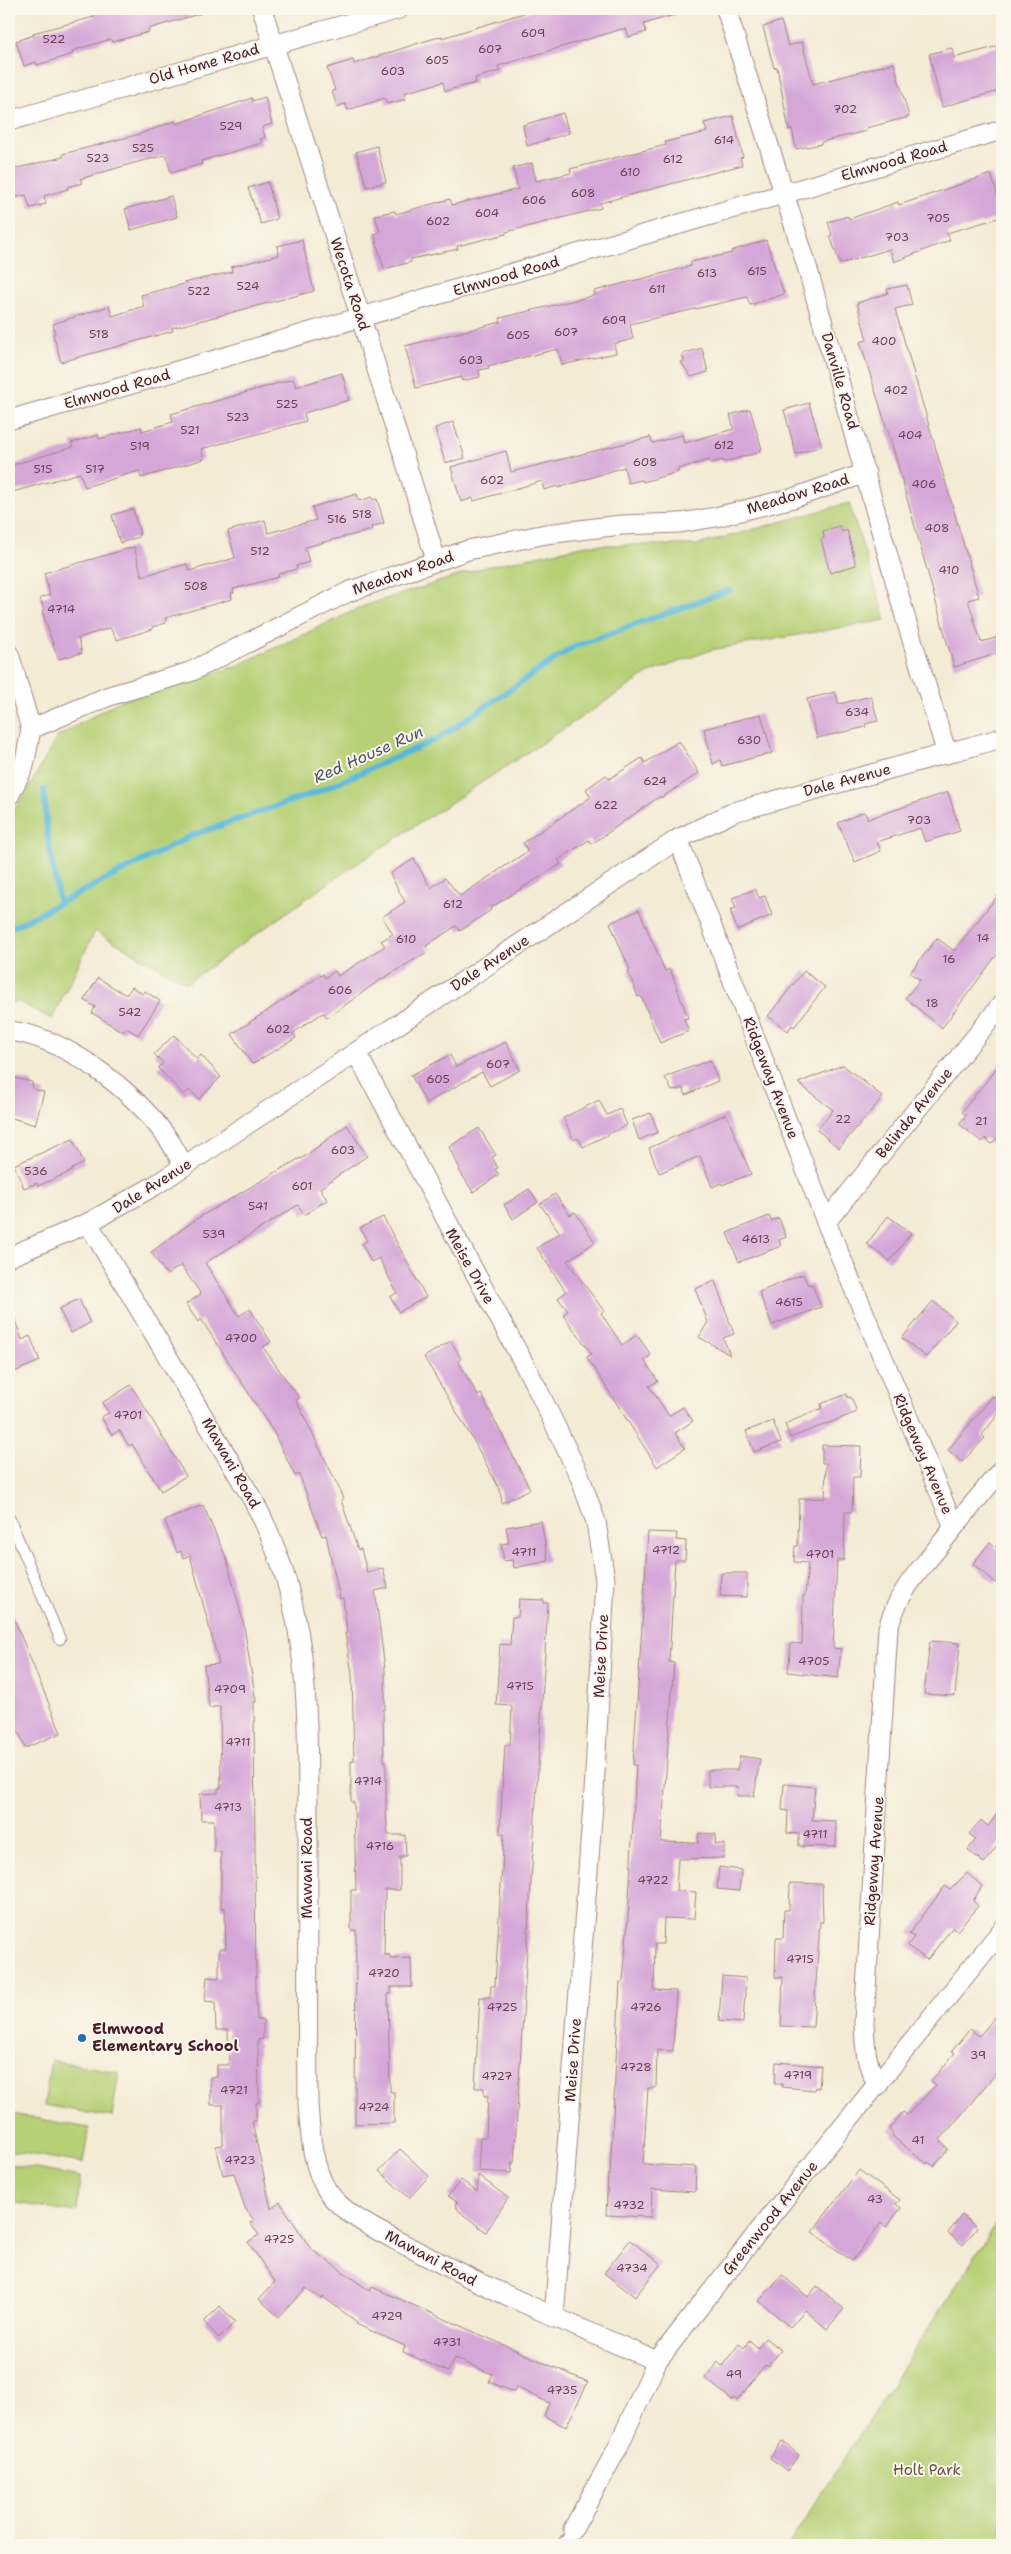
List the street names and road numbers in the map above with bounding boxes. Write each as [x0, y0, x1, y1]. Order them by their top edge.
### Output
street label: Old Home Road [146, 39, 262, 89]
street label: Elmwood Road [838, 136, 950, 186]
street label: Wecota Road [326, 235, 375, 334]
street label: Elmwood Road [450, 251, 562, 301]
street label: Danville Road [817, 330, 864, 432]
street label: Elmwood Road [61, 364, 173, 414]
street label: Meadow Road [744, 469, 852, 519]
street label: Meadow Road [350, 546, 457, 600]
street label: Dale Avenue [801, 759, 893, 801]
street label: Dale Avenue [447, 930, 533, 996]
street label: Ridgeway Avenue [738, 1014, 804, 1142]
street label: Belinda Avenue [871, 1063, 957, 1163]
street label: Dale Avenue [109, 1154, 195, 1218]
street label: Meise Drive [441, 1224, 499, 1308]
street label: Ridgeway Avenue [888, 1390, 958, 1518]
street label: Mawani Road [197, 1414, 265, 1512]
street label: Meise Drive [589, 1613, 613, 1699]
street label: Ridgeway Avenue [860, 1796, 888, 1926]
street label: Mawani Road [297, 1817, 317, 1919]
street label: Meise Drive [560, 2017, 586, 2103]
street label: Greenwood Avenue [718, 2157, 822, 2279]
street label: Mawani Road [381, 2225, 481, 2291]

